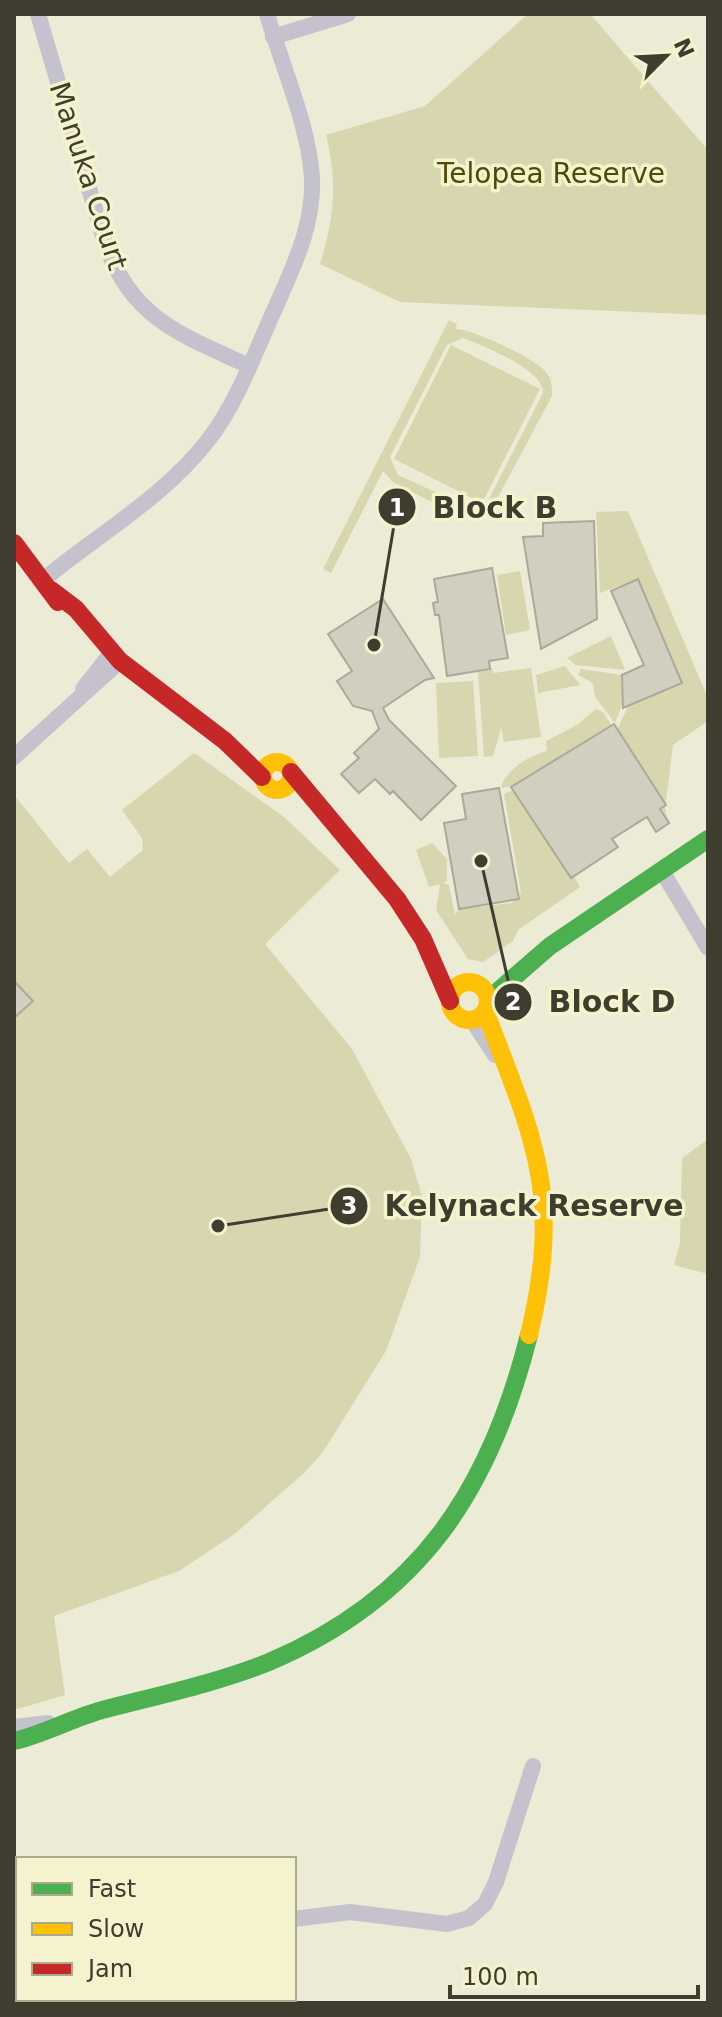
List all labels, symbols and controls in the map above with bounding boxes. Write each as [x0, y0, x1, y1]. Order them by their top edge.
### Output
north arrow [626, 16, 706, 96]
text: N [669, 35, 699, 62]
street label: Manuka Court [43, 78, 134, 274]
park label: Telopea Reserve [436, 157, 665, 190]
callout: Block B [377, 480, 574, 534]
text: Block B [433, 490, 557, 525]
text: 1 [389, 494, 405, 522]
callout: Block D [493, 975, 692, 1029]
text: Block D [549, 984, 675, 1019]
text: 2 [505, 988, 521, 1016]
callout: Kelynack Reserve [329, 1179, 700, 1233]
text: Kelynack Reserve [384, 1188, 684, 1223]
text: 3 [341, 1192, 357, 1220]
legend [16, 1857, 296, 2001]
text: Fast [88, 1875, 136, 1903]
text: Slow [88, 1915, 144, 1943]
scale bar [450, 1949, 698, 1999]
text: Jam [86, 1955, 133, 1983]
text: 100 m [462, 1963, 539, 1991]

